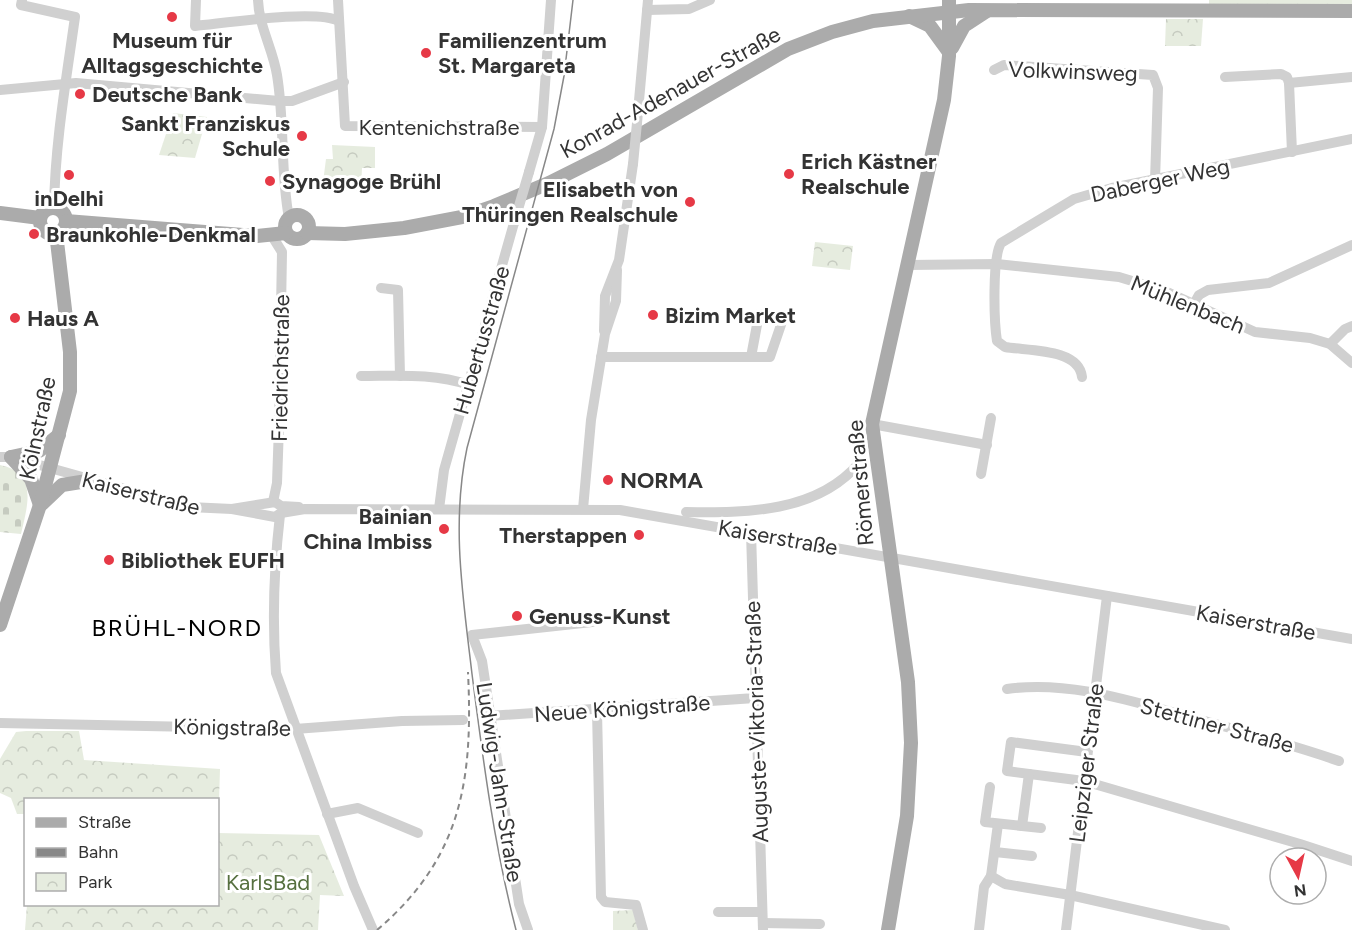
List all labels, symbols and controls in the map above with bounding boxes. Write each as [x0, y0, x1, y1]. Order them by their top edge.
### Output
marker: Museum für Alltagsgeschichte [165, 10, 179, 24]
street label: Konrad-Adenauer-Straße [555, 21, 785, 164]
place label: Museum für Alltagsgeschichte [81, 27, 263, 79]
place label: Familienzentrum St. Margareta [438, 27, 607, 79]
marker: Familienzentrum St. Margareta [419, 46, 433, 60]
street label: Volkwinsweg [1008, 56, 1138, 87]
place label: Deutsche Bank [92, 81, 243, 108]
marker: Deutsche Bank [73, 87, 87, 101]
place label: Sankt Franziskus Schule [121, 110, 290, 162]
street label: Kentenichstraße [358, 114, 520, 141]
marker: Sankt Franziskus Schule [295, 129, 309, 143]
place label: Erich Kästner Realschule [801, 148, 937, 200]
street label: Daberger Weg [1088, 153, 1232, 208]
marker: Erich Kästner Realschule [782, 167, 796, 181]
marker: inDelhi [62, 168, 76, 182]
place label: Synagoge Brühl [282, 168, 441, 195]
marker: Synagoge Brühl [263, 174, 277, 188]
place label: Elisabeth von Thüringen Realschule [462, 176, 678, 228]
place label: inDelhi [34, 185, 104, 212]
marker: Elisabeth von Thüringen Realschule [683, 195, 697, 209]
place label: Braunkohle-Denkmal [46, 221, 256, 248]
marker: Braunkohle-Denkmal [27, 227, 41, 241]
street label: Hubertusstraße [447, 263, 516, 418]
street label: Mühlenbach [1127, 269, 1249, 340]
street label: Friedrichstraße [266, 294, 295, 442]
place label: Bizim Market [665, 302, 796, 329]
place label: Haus A [27, 305, 99, 332]
marker: Bizim Market [646, 308, 660, 322]
marker: Haus A [8, 311, 22, 325]
street label: Kölnstraße [13, 374, 62, 482]
street label: Römerstraße [842, 419, 879, 547]
street label: Kaiserstraße [79, 466, 203, 521]
place label: NORMA [620, 467, 703, 494]
marker: NORMA [601, 473, 615, 487]
place label: Bainian China Imbiss [303, 503, 432, 555]
street label: Kaiserstraße [716, 514, 840, 561]
marker: Bainian China Imbiss [437, 522, 451, 536]
place label: Therstappen [499, 522, 627, 549]
marker: Therstappen [632, 528, 646, 542]
place label: Bibliothek EUFH [121, 547, 285, 574]
marker: Bibliothek EUFH [102, 553, 116, 567]
street label: Kaiserstraße [1194, 599, 1318, 646]
street label: Auguste-Viktoria-Straße [739, 601, 774, 843]
place label: Genuss-Kunst [529, 603, 671, 630]
marker: Genuss-Kunst [510, 609, 524, 623]
district label: BRÜHL-NORD [92, 613, 262, 642]
street label: Ludwig-Jahn-Straße [470, 680, 529, 884]
street label: Leipziger Straße [1063, 682, 1110, 844]
street label: Neue Königstraße [533, 689, 711, 728]
street label: Stettiner Straße [1137, 692, 1296, 759]
street label: Königstraße [173, 713, 291, 742]
legend [24, 798, 219, 906]
text: Straße [78, 811, 131, 833]
text: Bahn [78, 841, 118, 863]
north arrow [1268, 846, 1328, 906]
park label: KarlsBad [226, 869, 310, 896]
text: Park [78, 871, 113, 893]
text: N [1293, 880, 1307, 901]

